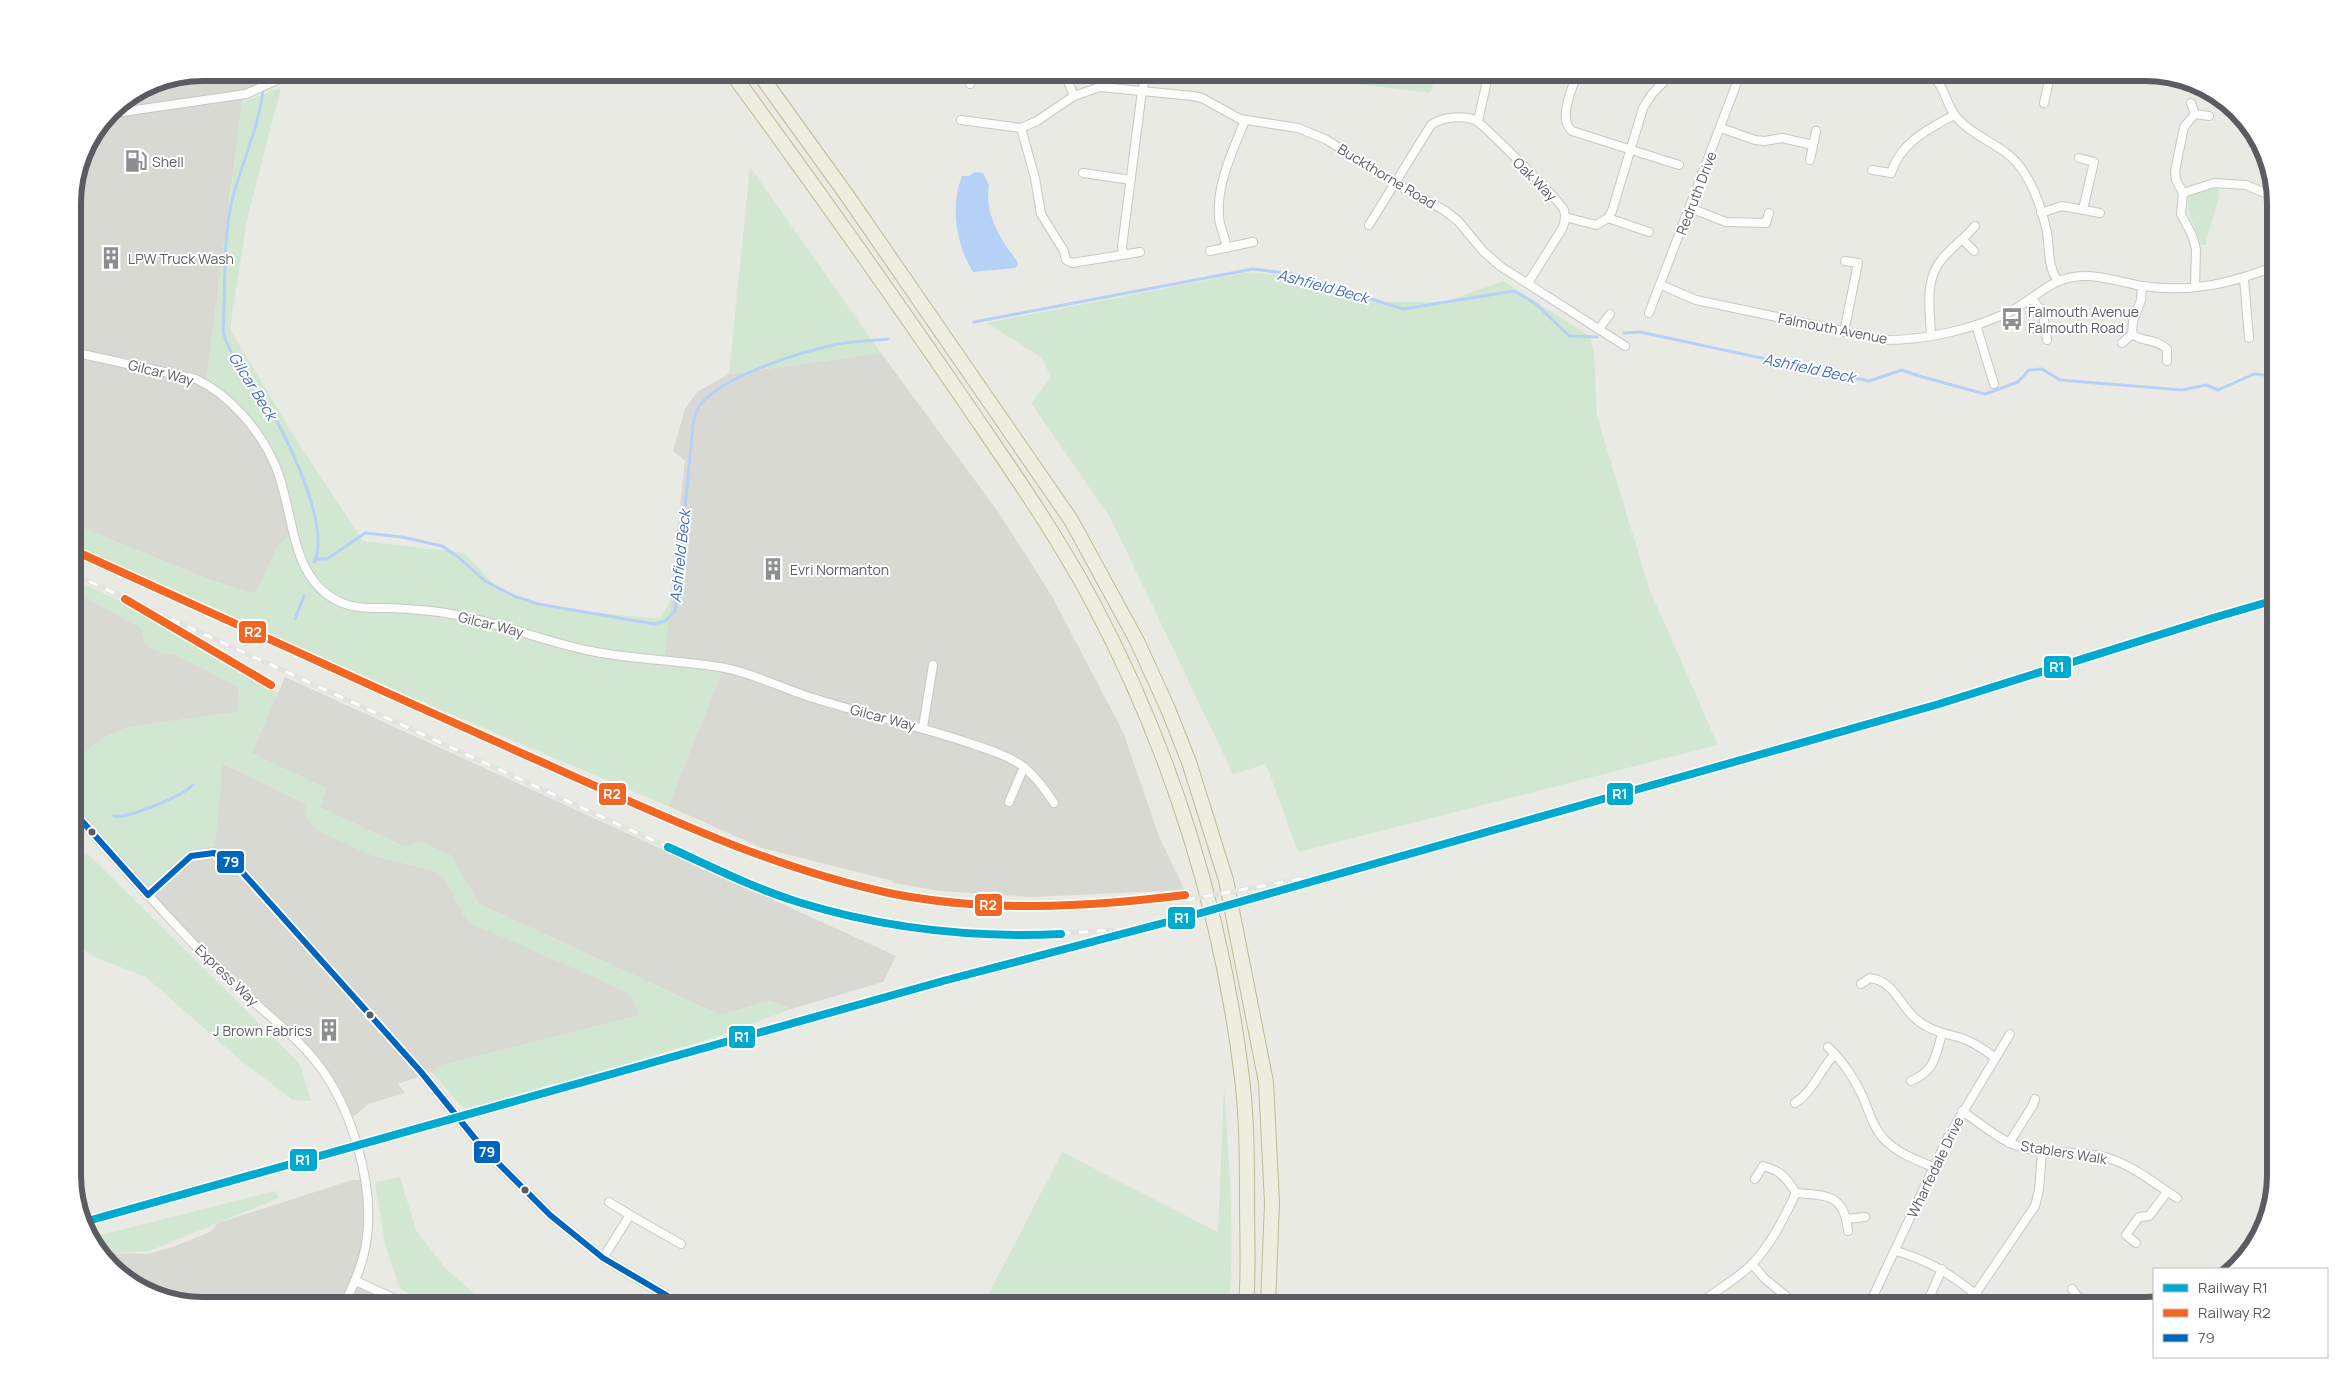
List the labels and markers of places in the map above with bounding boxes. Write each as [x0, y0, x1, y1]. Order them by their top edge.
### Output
fuel station icon: Shell [123, 148, 149, 174]
place label: Shell [152, 152, 184, 171]
building icon: LPW Truck Wash [98, 245, 124, 271]
place label: LPW Truck Wash [128, 249, 234, 268]
place label: Falmouth Avenue Falmouth Road [2028, 302, 2139, 337]
bus stop icon: Falmouth Avenue Falmouth Road [1999, 306, 2025, 332]
building icon: Evri Normanton [760, 556, 786, 582]
place label: Evri Normanton [790, 560, 889, 579]
unlabelled marker [87, 827, 97, 837]
unlabelled marker [365, 1010, 375, 1020]
building icon: J Brown Fabrics [316, 1017, 342, 1043]
place label: J Brown Fabrics [213, 1021, 312, 1040]
unlabelled marker [520, 1185, 530, 1195]

